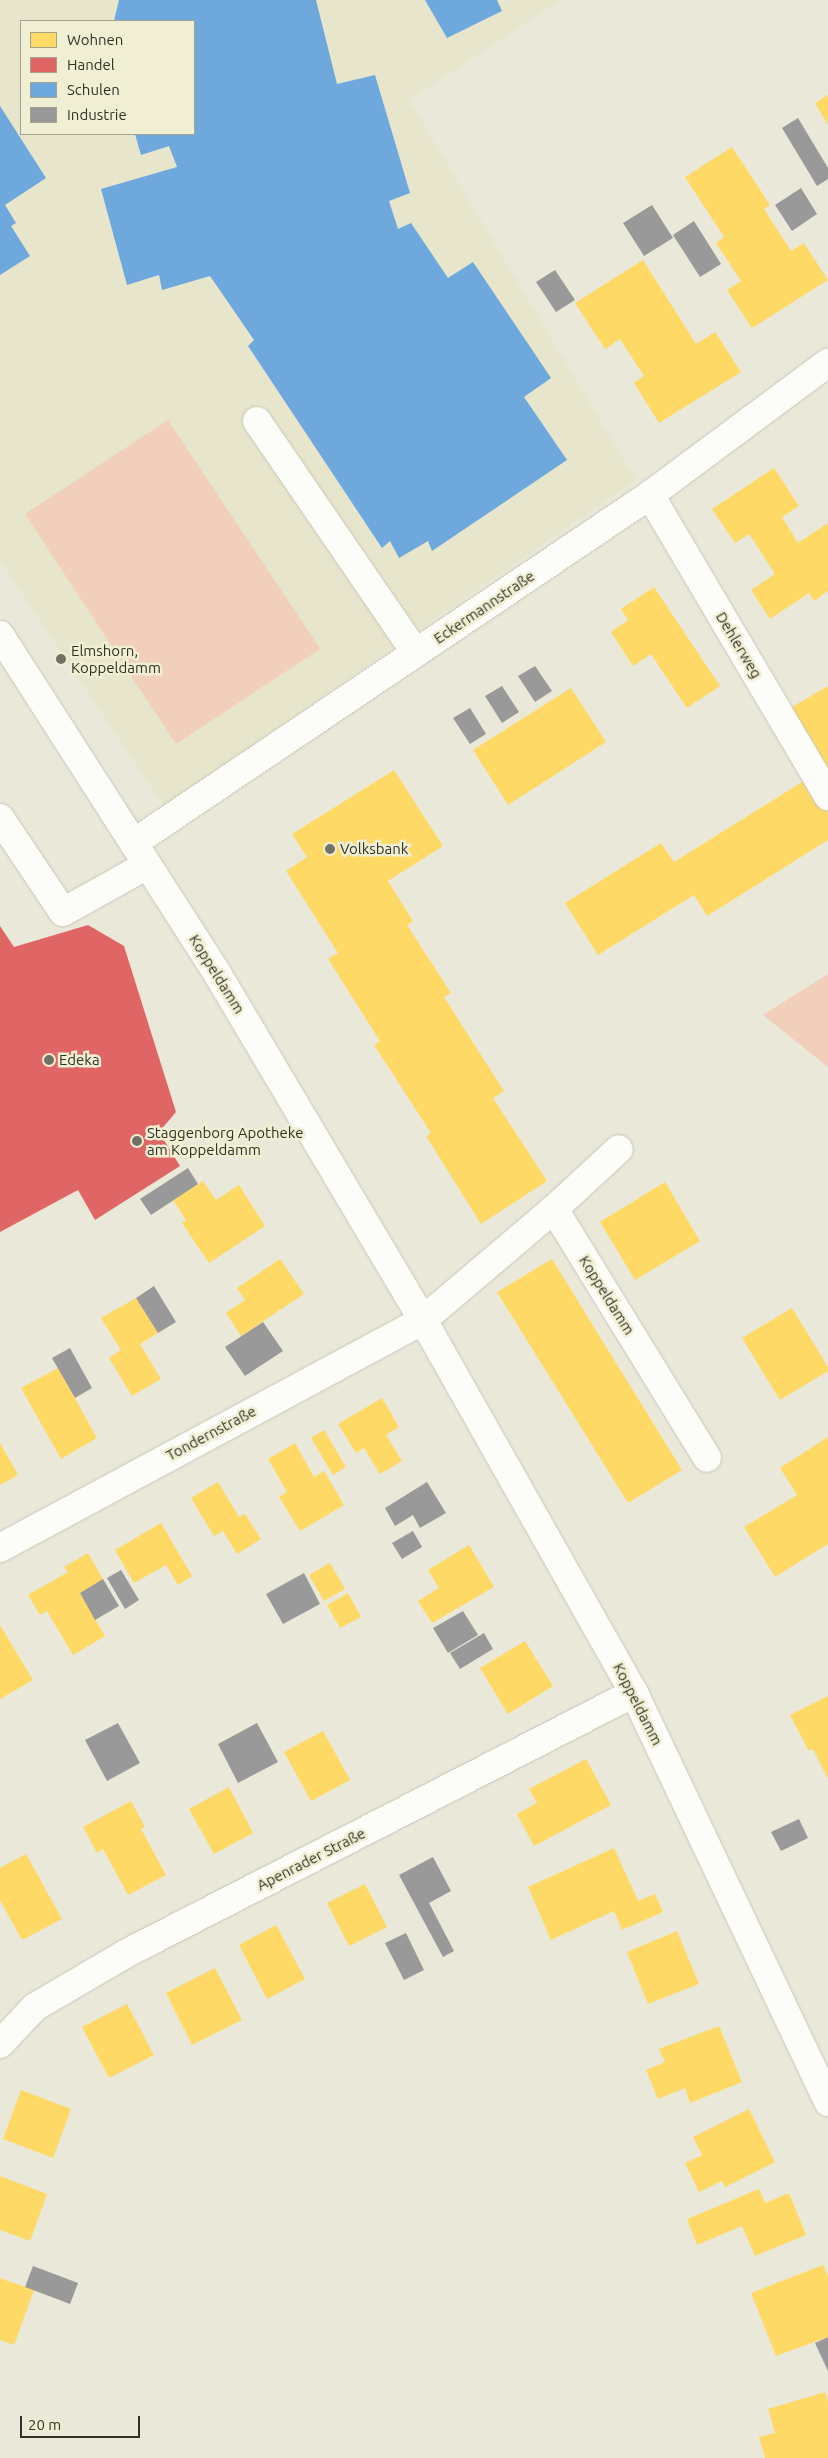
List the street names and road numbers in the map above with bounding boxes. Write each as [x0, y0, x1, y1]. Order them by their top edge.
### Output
street label: Eckermannstraße [430, 567, 538, 647]
street label: Dehlerweg [712, 609, 766, 681]
street label: Koppeldamm [186, 931, 248, 1017]
street label: Koppeldamm [576, 1252, 638, 1338]
street label: Tondernstraße [163, 1402, 259, 1464]
street label: Koppeldamm [610, 1660, 666, 1748]
street label: Apenrader Straße [254, 1824, 368, 1894]

